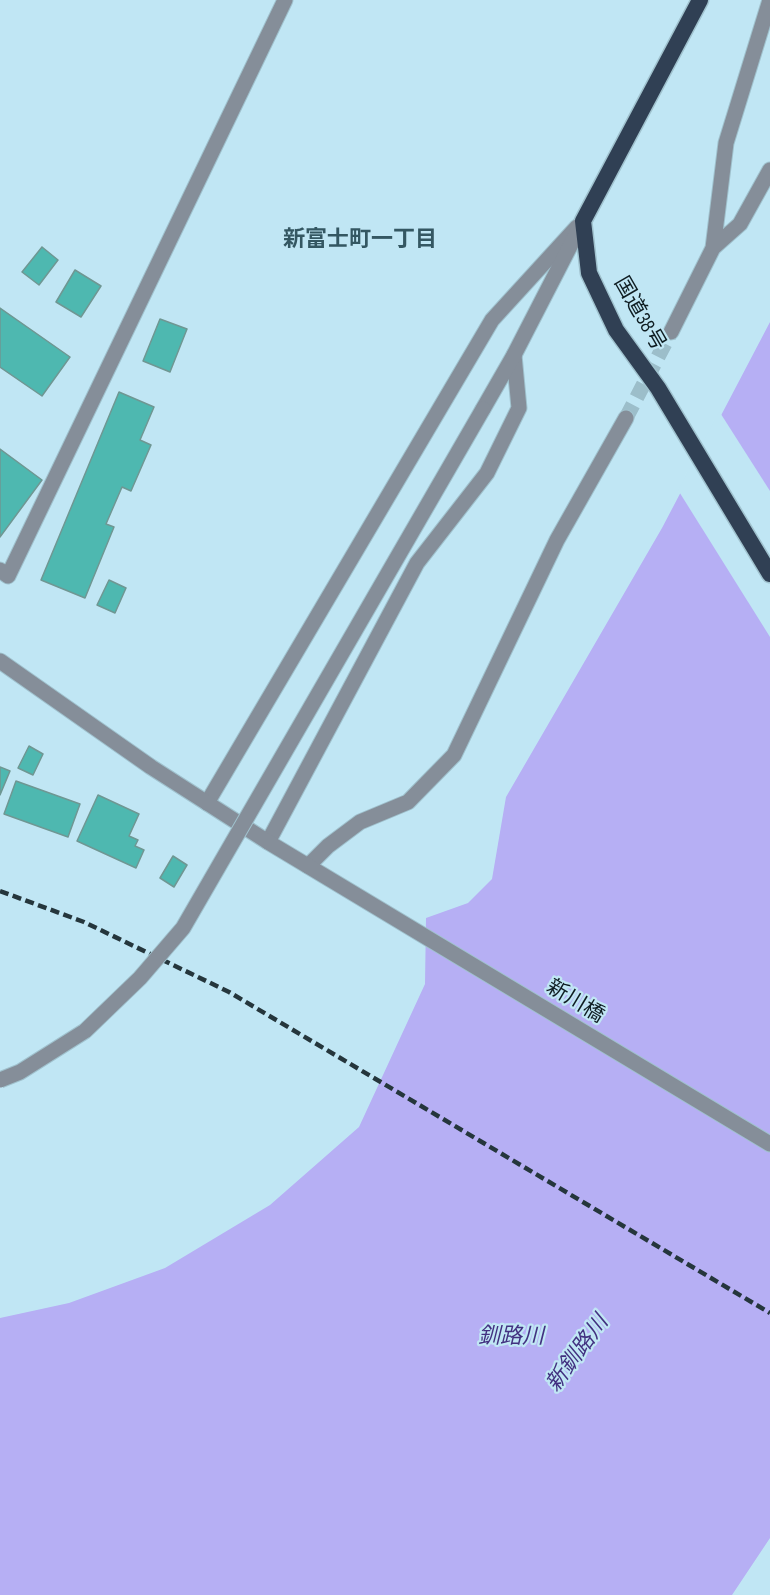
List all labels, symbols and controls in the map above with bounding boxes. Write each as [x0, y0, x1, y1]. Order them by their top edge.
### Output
district label: 新富士町一丁目 [283, 227, 437, 253]
street label: 国道38号 [608, 273, 670, 355]
street label: 新川橋 [542, 975, 608, 1029]
water label: 新釧路川 [541, 1311, 615, 1397]
water label: 釧路川 [478, 1324, 544, 1350]

